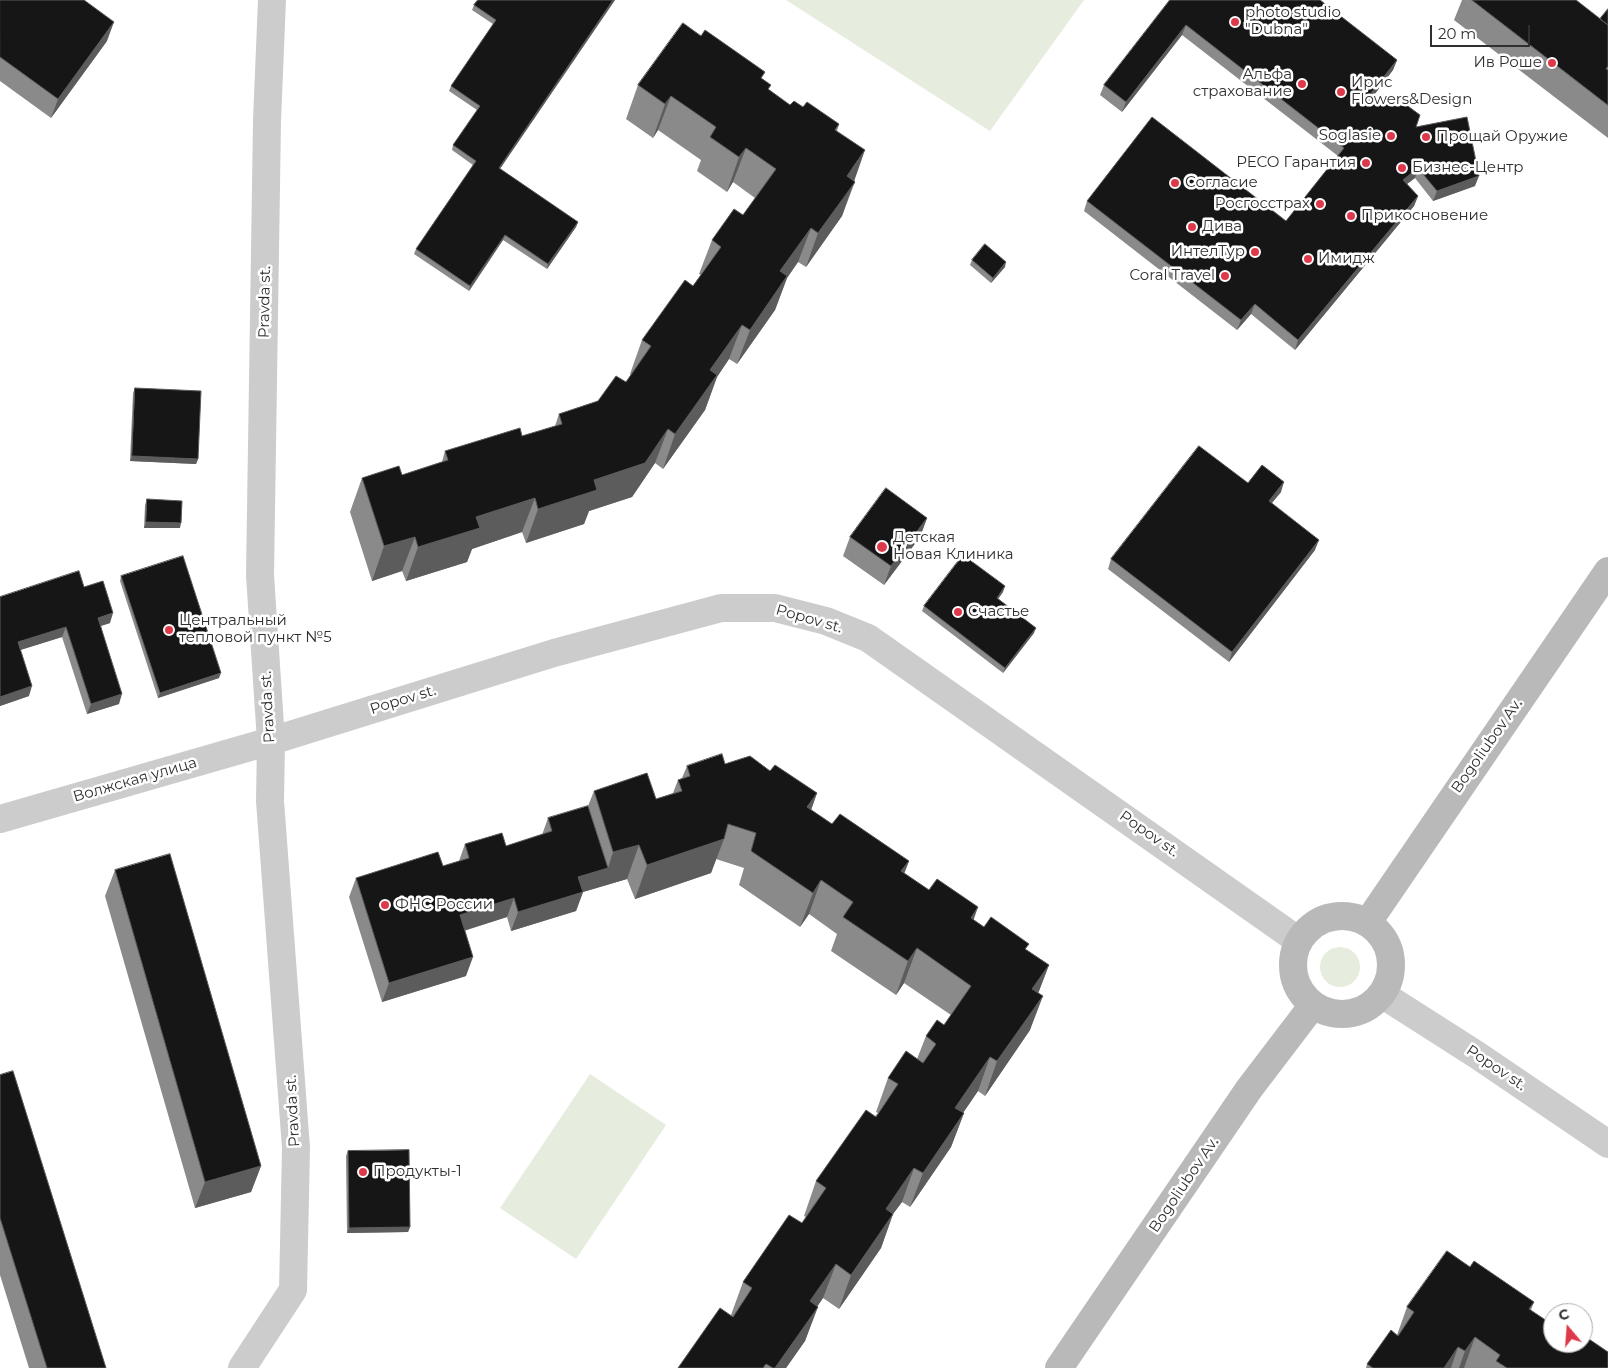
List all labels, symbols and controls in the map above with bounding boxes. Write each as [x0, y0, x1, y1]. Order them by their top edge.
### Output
place label: photo studio "Dubna" [1245, 4, 1341, 39]
scale bar [1433, 15, 1533, 47]
marker: photo studio "Dubna" [1229, 16, 1241, 28]
text: 20 m [1438, 24, 1476, 43]
place label: Ив Роше [1473, 54, 1542, 72]
marker: Ив Роше [1546, 57, 1558, 69]
place label: Альфа страхование [1193, 66, 1292, 101]
place label: Ирис Flowers&Design [1351, 74, 1472, 109]
marker: Альфа страхование [1296, 78, 1308, 90]
marker: Ирис Flowers&Design [1335, 86, 1347, 98]
place label: Soglasie [1319, 127, 1381, 145]
place label: Прощай Оружие [1436, 128, 1568, 146]
marker: Soglasie [1385, 130, 1397, 142]
marker: Прощай Оружие [1420, 131, 1432, 143]
place label: РЕСО Гарантия [1236, 154, 1356, 172]
marker: РЕСО Гарантия [1360, 157, 1372, 169]
place label: Бизнес-Центр [1412, 159, 1524, 177]
marker: Бизнес-Центр [1396, 162, 1408, 174]
place label: Согласие [1185, 174, 1258, 192]
marker: Согласие [1169, 177, 1181, 189]
place label: Росгосстрах [1215, 195, 1310, 213]
marker: Росгосстрах [1314, 198, 1326, 210]
place label: Прикосновение [1361, 207, 1488, 225]
marker: Прикосновение [1345, 210, 1357, 222]
place label: Дива [1202, 218, 1242, 236]
marker: Дива [1186, 221, 1198, 233]
place label: ИнтелТур [1171, 243, 1245, 261]
marker: ИнтелТур [1249, 246, 1261, 258]
place label: Имидж [1318, 250, 1375, 268]
marker: Имидж [1302, 253, 1314, 265]
street label: Pravda st. [255, 266, 275, 338]
place label: Coral Travel [1130, 267, 1215, 285]
marker: Coral Travel [1219, 270, 1231, 282]
place label: Детская Новая Клиника [893, 529, 1014, 564]
marker: Детская Новая Клиника [875, 540, 889, 554]
street label: Popov st. [774, 601, 844, 637]
place label: Счастье [968, 603, 1029, 621]
marker: Счастье [952, 606, 964, 618]
place label: Центральный тепловой пункт №5 [179, 612, 332, 647]
marker: Центральный тепловой пункт №5 [163, 624, 175, 636]
street label: Pravda st. [257, 671, 279, 743]
street label: Popov st. [368, 681, 438, 719]
street label: Bogoliubov Av. [1448, 695, 1526, 797]
street label: Волжская улица [71, 754, 199, 806]
street label: Popov st. [1116, 807, 1182, 861]
place label: ФНС России [395, 896, 493, 914]
marker: ФНС России [379, 899, 391, 911]
street label: Popov st. [1463, 1041, 1529, 1095]
street label: Pravda st. [282, 1075, 304, 1147]
street label: Bogoliubov Av. [1145, 1134, 1223, 1236]
place label: Продукты-1 [373, 1163, 462, 1181]
marker: Продукты-1 [357, 1166, 369, 1178]
north arrow [1543, 1303, 1593, 1353]
text: С [1556, 1305, 1571, 1325]

